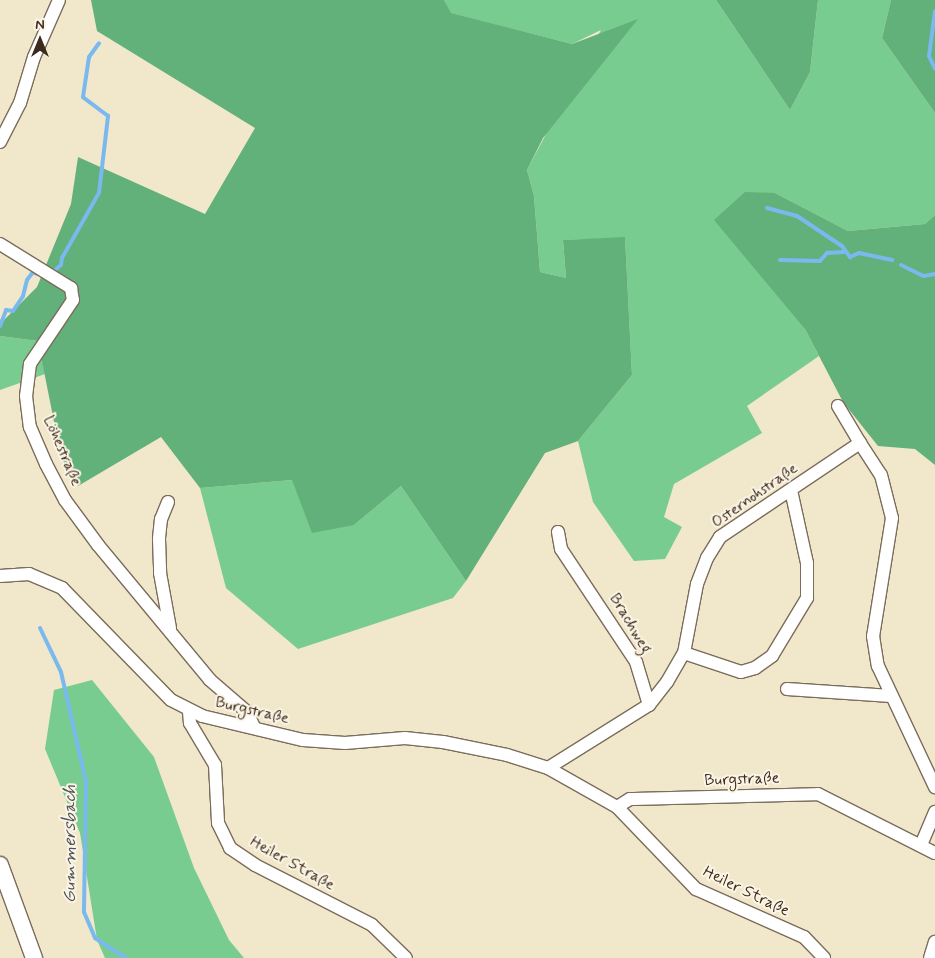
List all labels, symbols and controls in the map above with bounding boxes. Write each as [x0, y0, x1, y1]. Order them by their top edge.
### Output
north arrow [15, 15, 65, 65]
text: N [35, 16, 45, 34]
street label: Löhestraße [39, 413, 85, 489]
street label: Osternohstraße [708, 459, 802, 533]
street label: Brachweg [604, 590, 656, 658]
street label: Burgstraße [213, 693, 291, 729]
street label: Burgstraße [704, 769, 780, 791]
water label: Gummersbach [59, 785, 81, 903]
street label: Heiler Straße [247, 833, 337, 895]
street label: Heiler Straße [701, 863, 791, 921]

